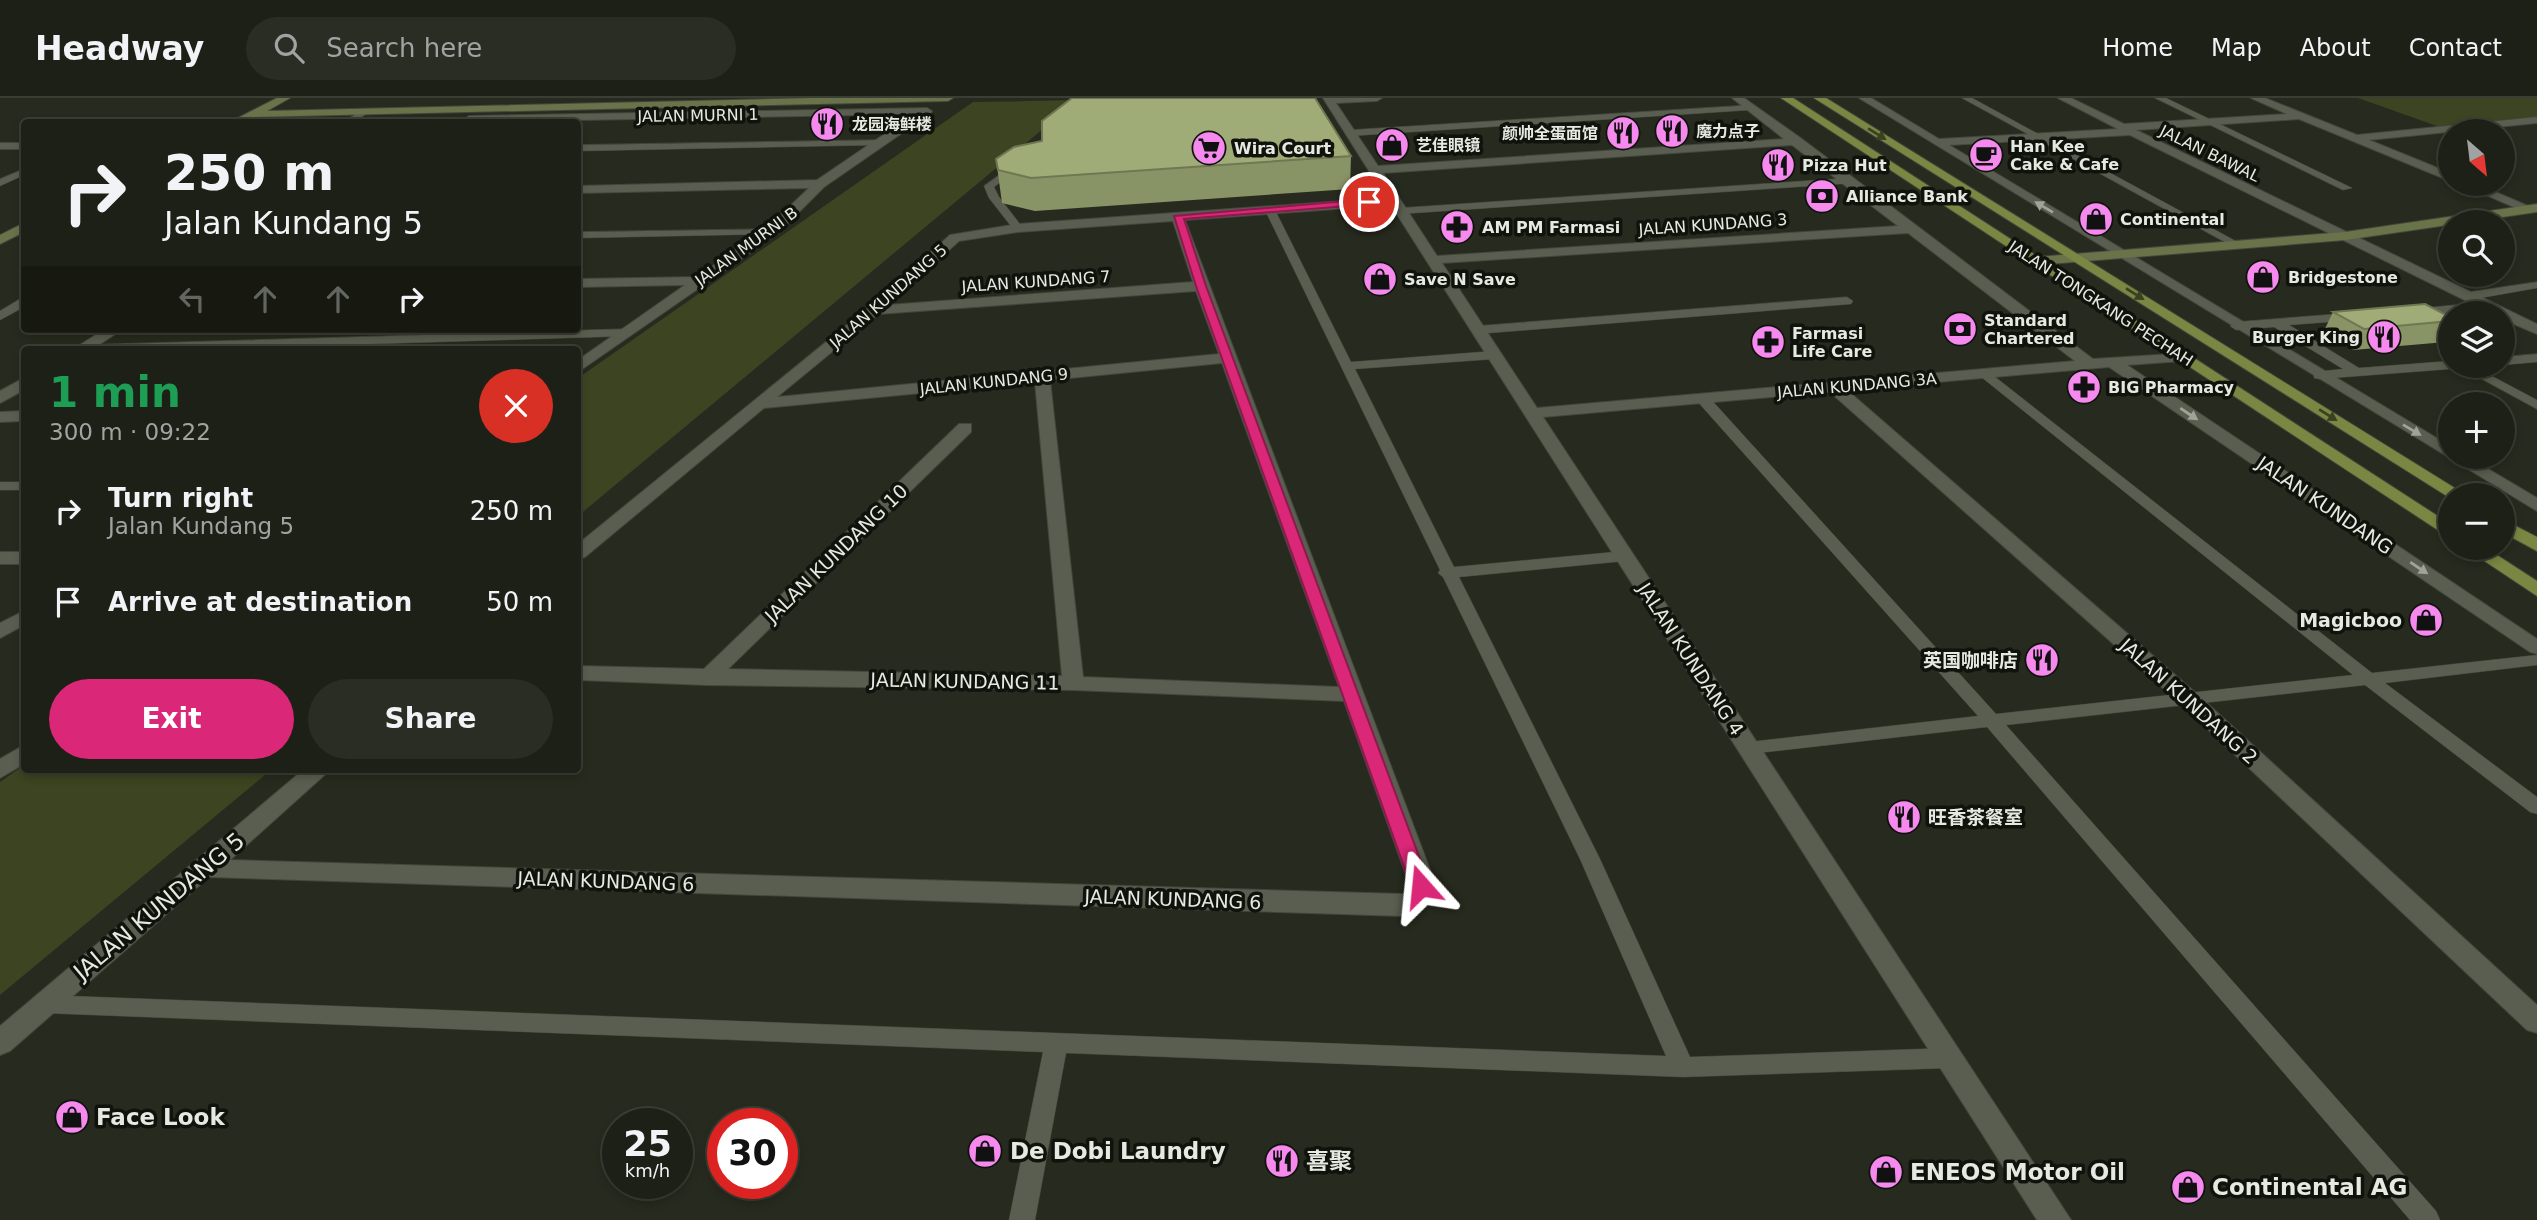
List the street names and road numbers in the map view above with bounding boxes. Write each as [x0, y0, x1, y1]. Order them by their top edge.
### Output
street label: JALAN MURNI 1 [636, 105, 759, 126]
street label: JALAN BAWAL [2156, 121, 2263, 186]
street label: JALAN MURNI B [691, 203, 801, 291]
street label: JALAN KUNDANG 3 [1637, 210, 1788, 239]
street label: JALAN TONGKANG PECHAH [2004, 236, 2196, 370]
street label: JALAN KUNDANG 5 [825, 240, 951, 353]
street label: JALAN KUNDANG 7 [960, 267, 1111, 296]
street label: JALAN KUNDANG 9 [918, 364, 1069, 399]
street label: JALAN KUNDANG 3A [1776, 369, 1938, 402]
street label: JALAN KUNDANG [2252, 451, 2397, 559]
street label: JALAN KUNDANG 10 [760, 479, 912, 627]
street label: JALAN KUNDANG 4 [1633, 578, 1748, 739]
street label: JALAN KUNDANG 2 [2115, 633, 2262, 768]
street label: JALAN KUNDANG 11 [869, 668, 1060, 694]
street label: JALAN KUNDANG 5 [67, 827, 249, 986]
street label: JALAN KUNDANG 6 [516, 867, 695, 895]
street label: JALAN KUNDANG 6 [1083, 885, 1262, 913]

